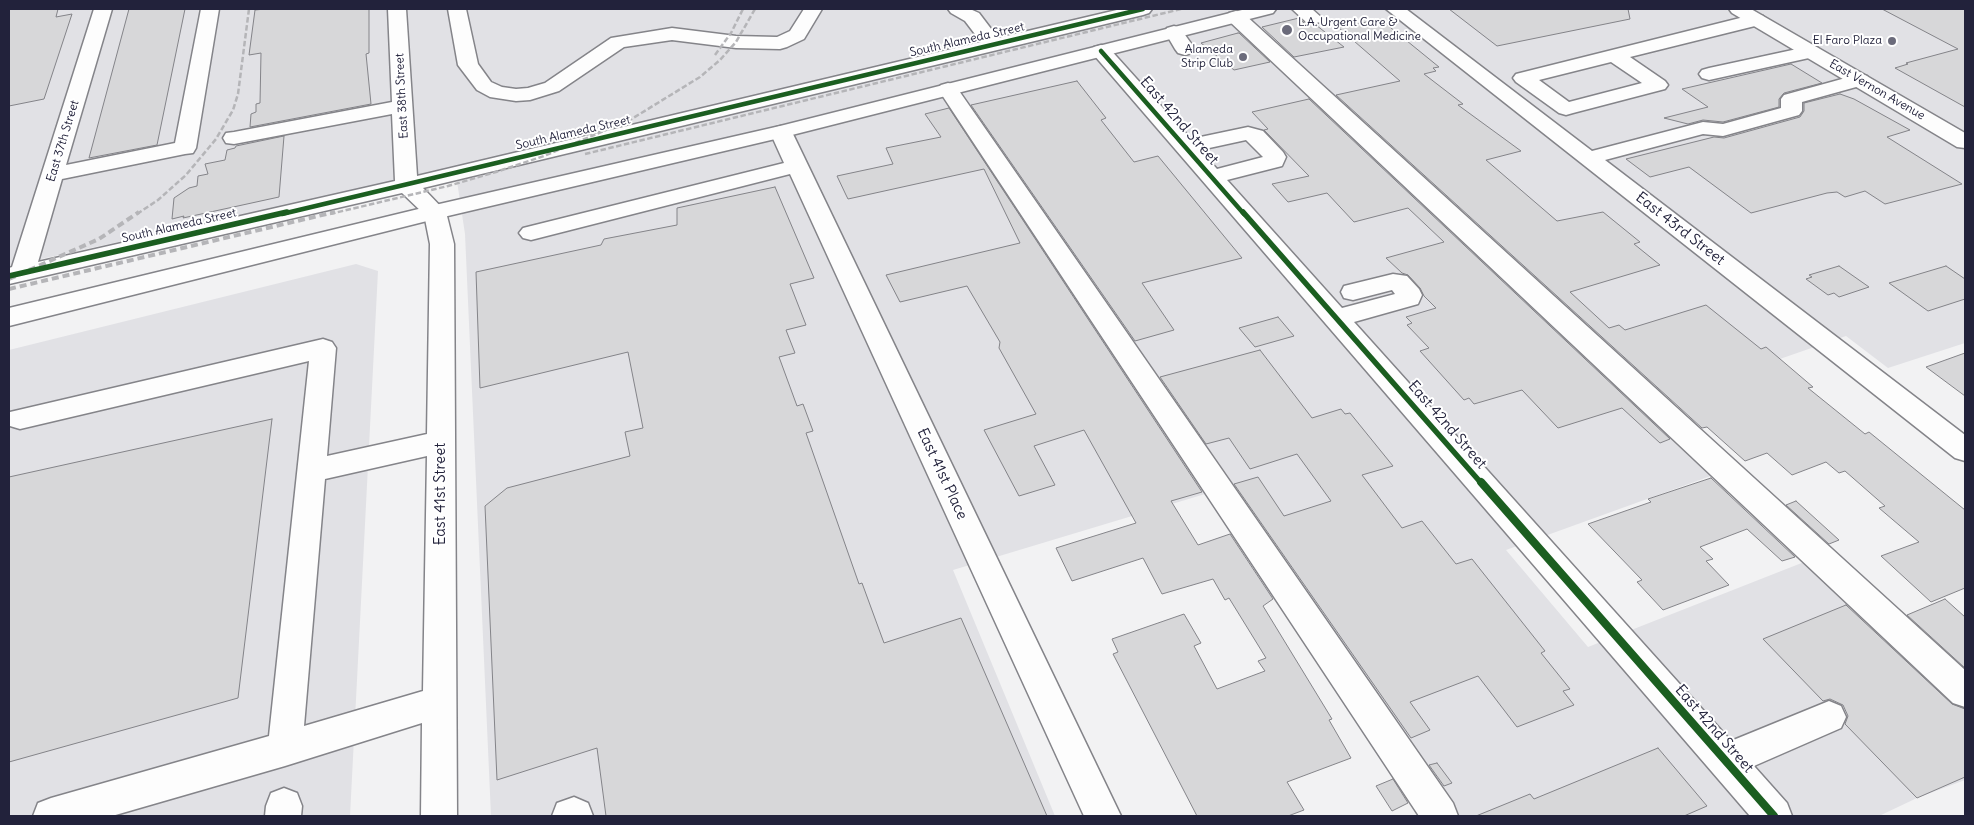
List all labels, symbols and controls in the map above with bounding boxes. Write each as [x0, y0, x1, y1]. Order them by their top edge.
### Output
place label: L.A. Urgent Care & Occupational Medicine [1298, 16, 1421, 44]
street label: South Alameda Street [908, 20, 1026, 60]
marker: L.A. Urgent Care & Occupational Medicine [1280, 23, 1294, 37]
place label: El Faro Plaza [1813, 34, 1882, 48]
marker: El Faro Plaza [1886, 35, 1898, 47]
place label: Alameda Strip Club [1181, 43, 1233, 71]
marker: Alameda Strip Club [1237, 51, 1249, 63]
street label: East 38th Street [393, 53, 411, 139]
street label: East Vernon Avenue [1827, 57, 1927, 123]
street label: East 42nd Street [1136, 73, 1222, 169]
street label: East 37th Street [44, 98, 82, 184]
street label: South Alameda Street [514, 113, 632, 153]
street label: East 43rd Street [1632, 189, 1728, 269]
street label: South Alameda Street [120, 206, 238, 246]
street label: East 42nd Street [1404, 377, 1490, 473]
street label: East 41st Place [913, 425, 971, 523]
street label: East 41st Street [432, 443, 450, 545]
street label: East 42nd Street [1671, 681, 1757, 777]

